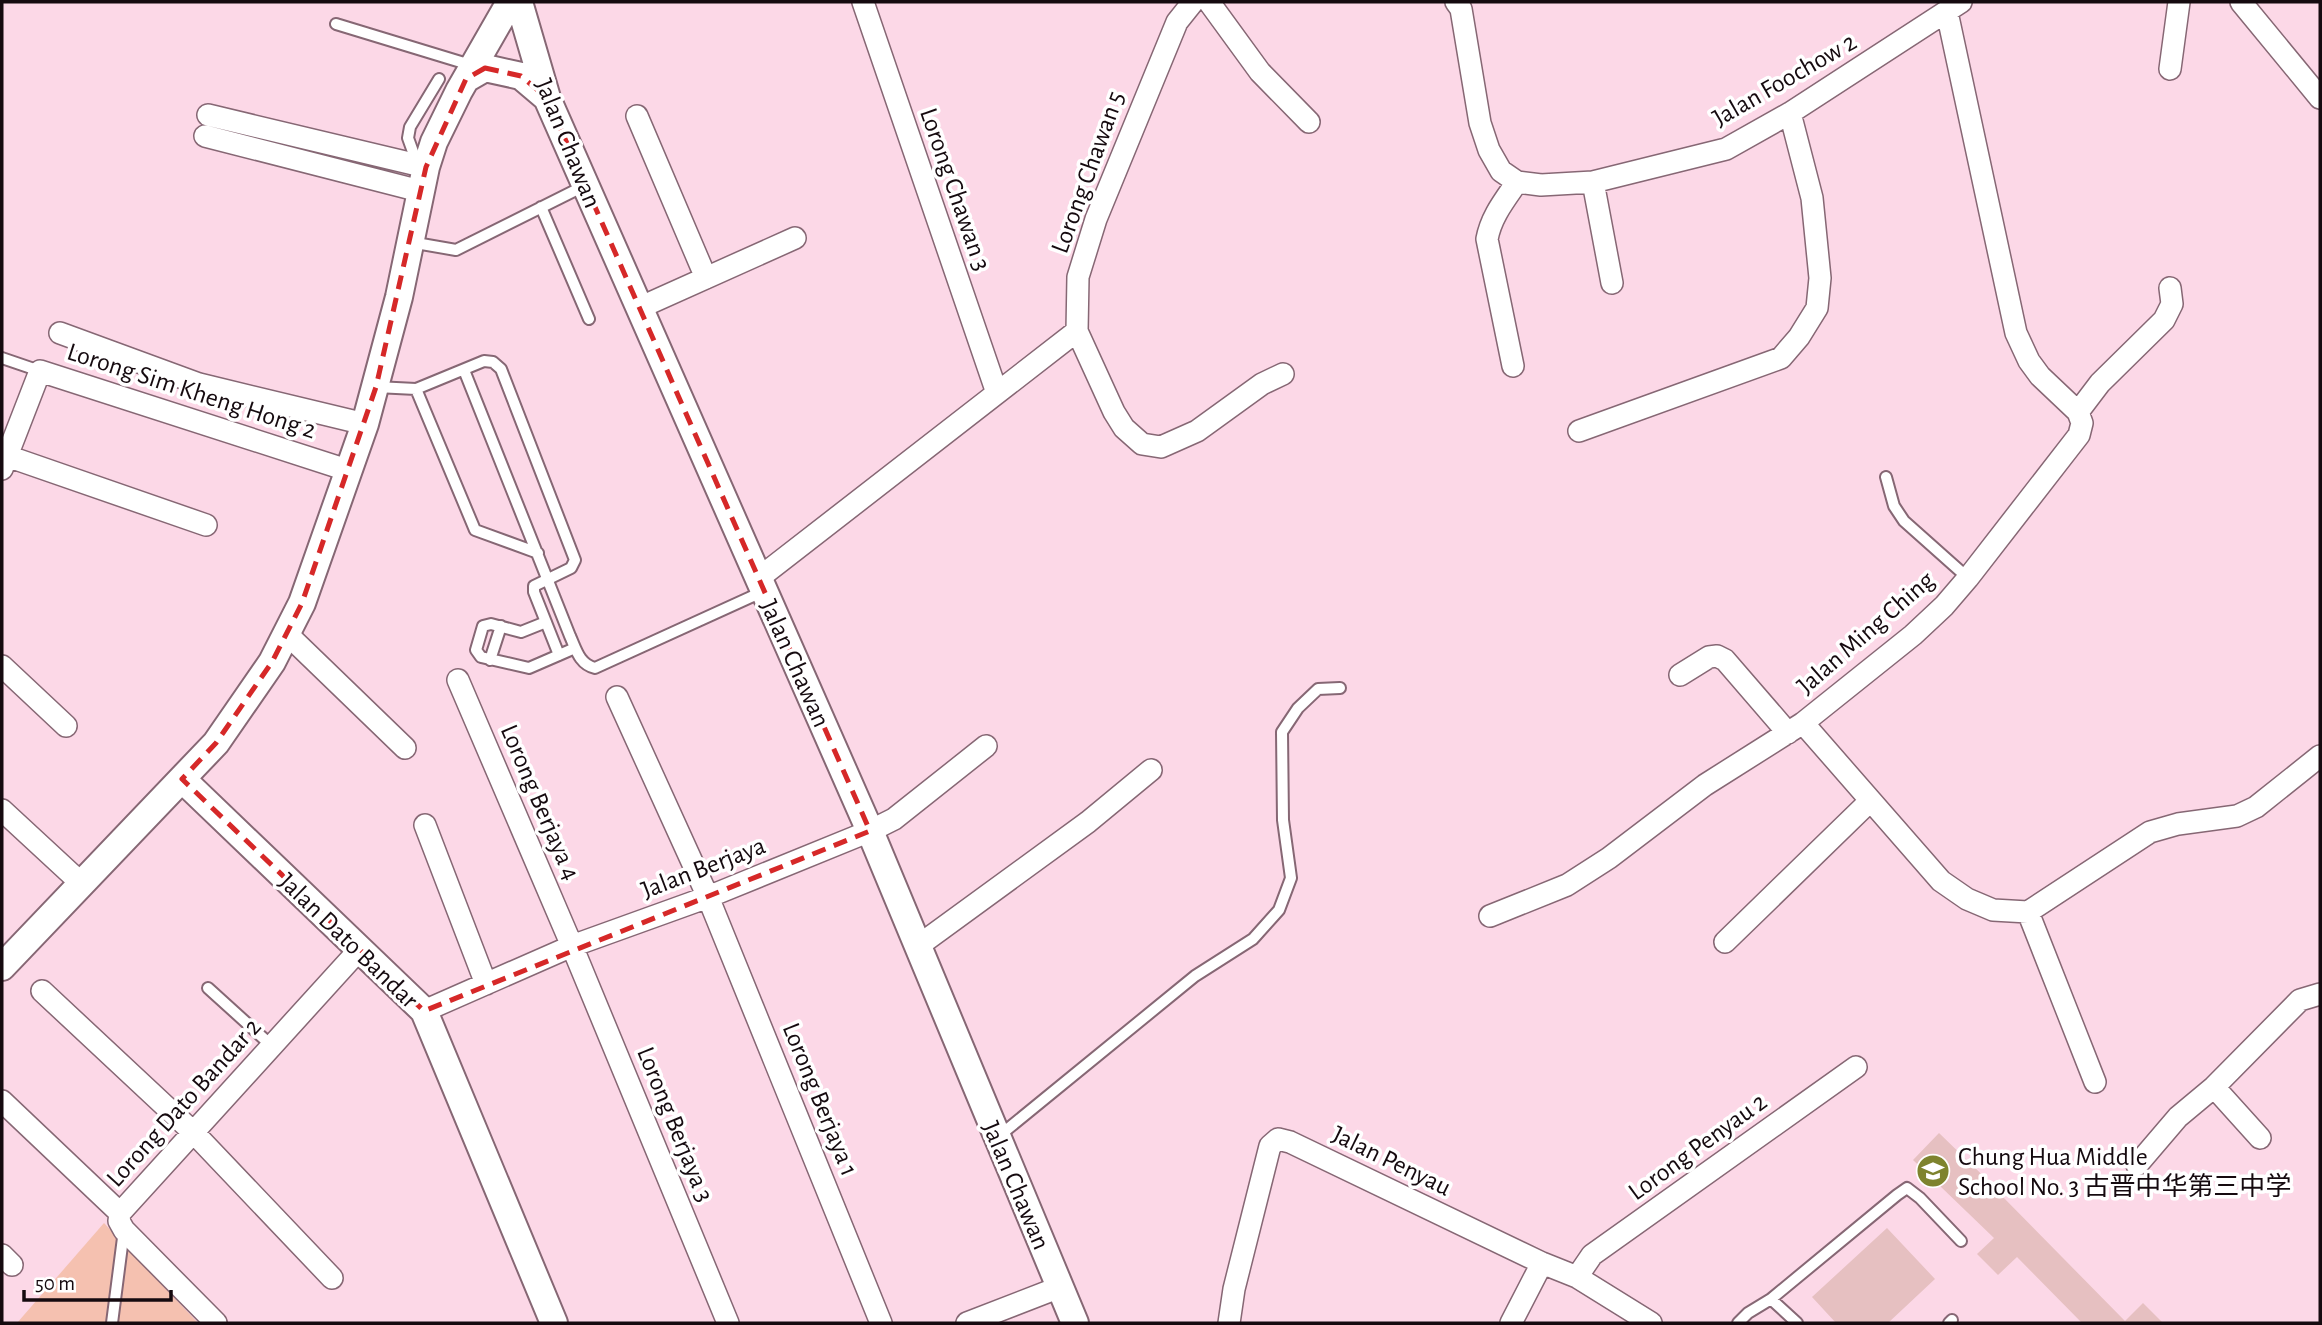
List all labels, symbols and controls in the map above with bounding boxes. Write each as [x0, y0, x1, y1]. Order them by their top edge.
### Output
street label: Jalan Foochow 2 [1708, 28, 1861, 131]
street label: Jalan Chawan [530, 75, 606, 211]
street label: Lorong Chawan 5 [1047, 88, 1129, 257]
street label: Lorong Chawan 3 [915, 105, 995, 274]
street label: Lorong Sim Kheng Hong 2 [64, 338, 319, 444]
street label: Jalan Ming Ching [1792, 566, 1939, 699]
street label: Jalan Chawan [755, 596, 835, 731]
street label: Lorong Berjaya 4 [496, 721, 585, 884]
street label: Jalan Berjaya [638, 832, 769, 904]
street label: Jalan Dato Bandar [274, 868, 423, 1014]
street label: Lorong Dato Bandar 2 [102, 1013, 266, 1192]
street label: Lorong Berjaya 1 [778, 1019, 863, 1180]
street label: Lorong Berjaya 3 [632, 1043, 718, 1206]
street label: Lorong Penyau 2 [1624, 1088, 1772, 1205]
street label: Jalan Chawan [977, 1118, 1055, 1253]
street label: Jalan Penyau [1328, 1121, 1455, 1201]
place label: Chung Hua Middle School No. 3 古晋中华第三中学 [1958, 1144, 2292, 1200]
school or university icon: Chung Hua Middle School No. 3 古晋中华第三中学 [1914, 1152, 1952, 1190]
scale bar [24, 1258, 172, 1302]
text: 50 m [35, 1273, 75, 1294]

